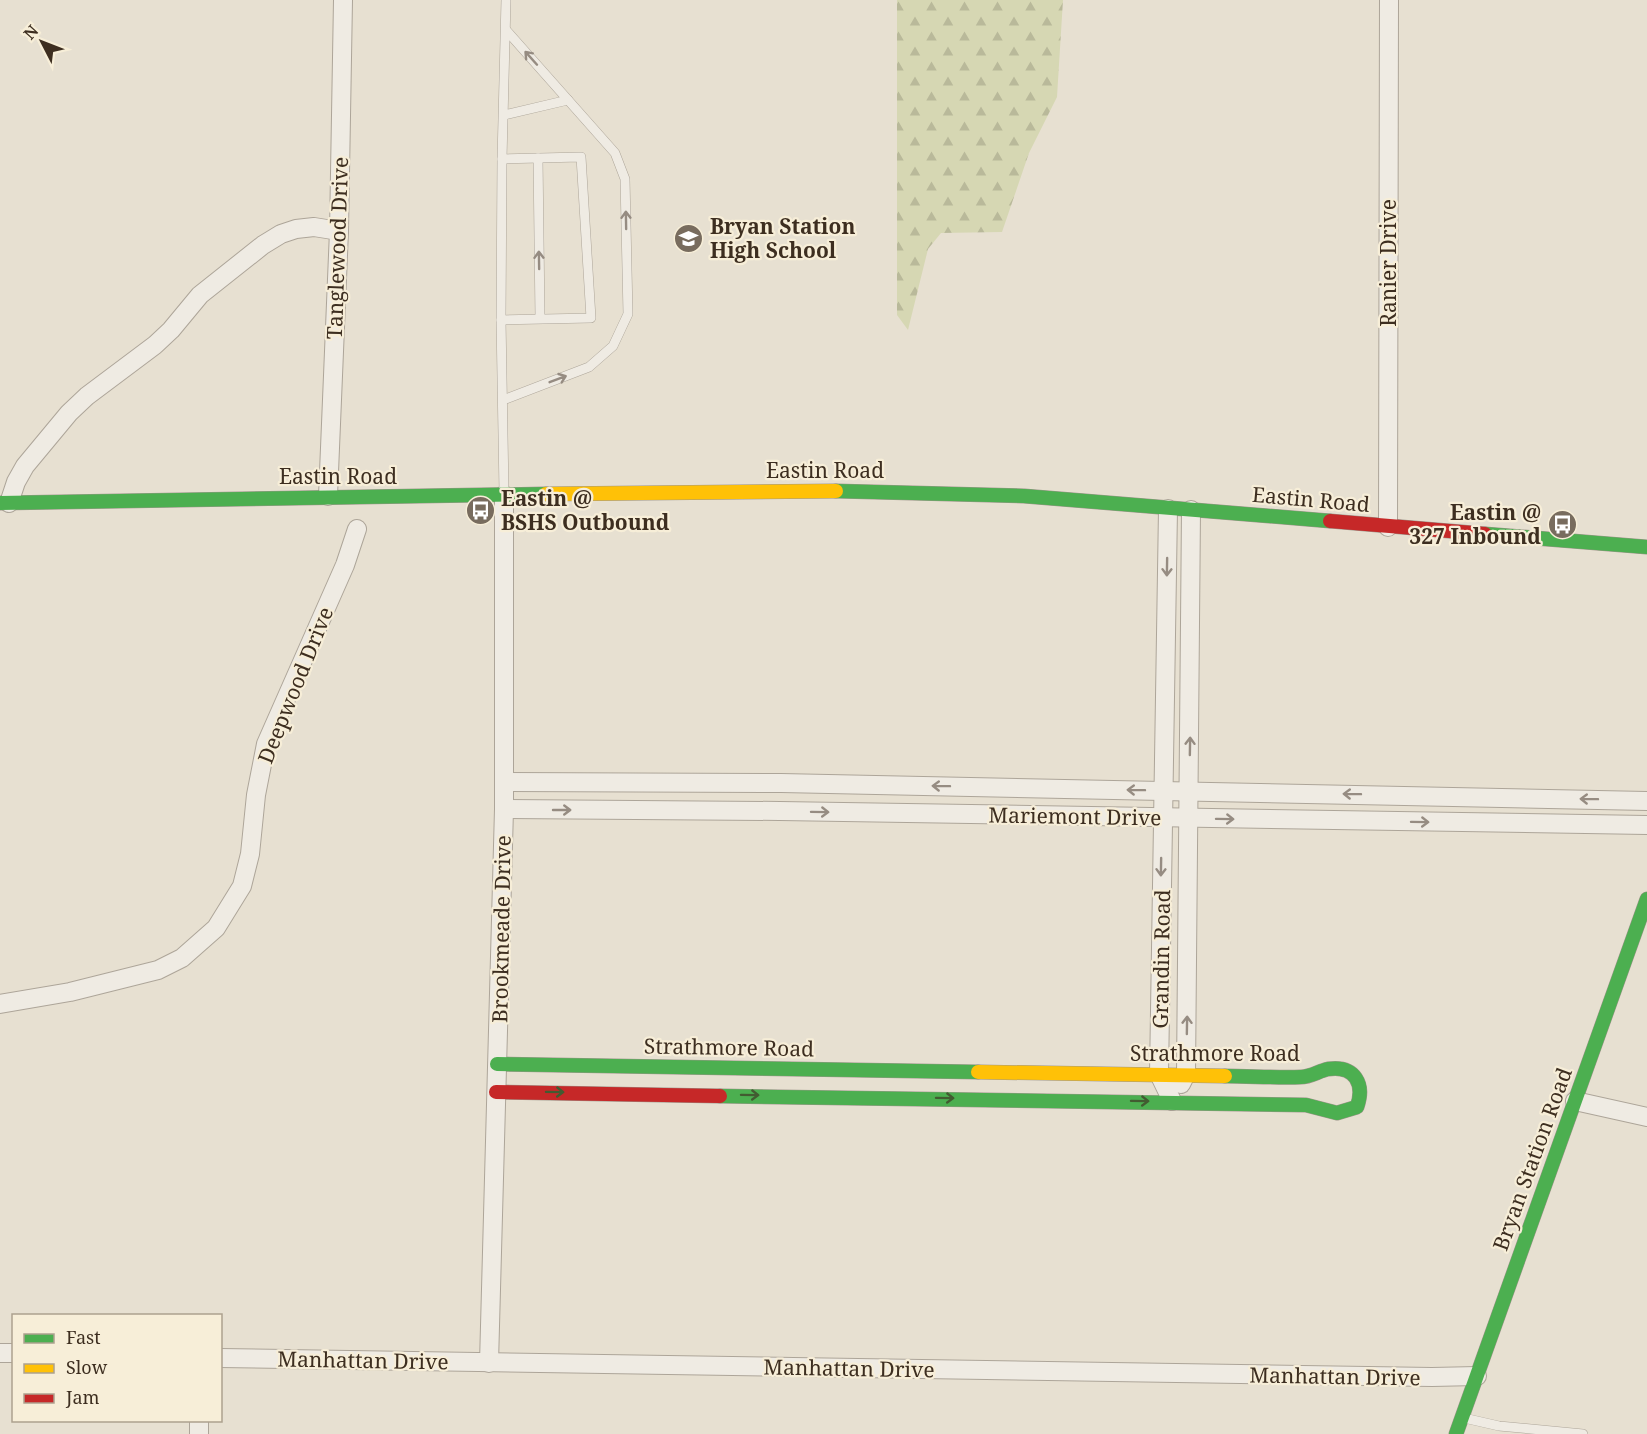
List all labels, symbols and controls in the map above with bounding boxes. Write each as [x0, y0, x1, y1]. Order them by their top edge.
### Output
north arrow [12, 12, 72, 72]
text: N [18, 20, 44, 44]
one-way arrow [524, 51, 538, 66]
street label: Tanglewood Drive [320, 156, 354, 340]
street label: Ranier Drive [1374, 199, 1402, 327]
one-way arrow [620, 210, 631, 230]
place label: Bryan Station High School [710, 212, 855, 264]
school or university icon: Bryan Station High School [673, 222, 705, 254]
one-way arrow [533, 250, 545, 270]
one-way arrow [548, 373, 567, 384]
street label: Eastin Road [766, 456, 884, 484]
street label: Eastin Road [279, 462, 397, 490]
street label: Eastin Road [1251, 480, 1371, 518]
place label: Eastin @ BSHS Outbound [501, 484, 670, 536]
bus stop icon: Eastin @ BSHS Outbound [464, 494, 496, 526]
place label: Eastin @ 327 Inbound [1409, 498, 1541, 550]
bus stop icon: Eastin @ 327 Inbound [1546, 508, 1578, 540]
one-way arrow [1161, 557, 1172, 577]
street label: Deepwood Drive [251, 603, 339, 767]
one-way arrow [1184, 737, 1196, 757]
one-way arrow [931, 780, 951, 792]
one-way arrow [1126, 784, 1146, 795]
one-way arrow [1342, 788, 1362, 800]
one-way arrow [1579, 794, 1599, 805]
street label: Mariemont Drive [988, 800, 1162, 832]
one-way arrow [552, 804, 572, 816]
one-way arrow [810, 806, 830, 818]
one-way arrow [1215, 813, 1235, 825]
one-way arrow [1409, 816, 1429, 828]
street label: Brookmeade Drive [485, 835, 517, 1023]
one-way arrow [1155, 857, 1167, 877]
street label: Grandin Road [1146, 889, 1176, 1029]
one-way arrow [1181, 1016, 1192, 1036]
street label: Strathmore Road [644, 1032, 814, 1062]
street label: Strathmore Road [1130, 1039, 1300, 1067]
street label: Bryan Station Road [1486, 1064, 1578, 1254]
one-way arrow [544, 1087, 564, 1098]
one-way arrow [739, 1089, 759, 1101]
one-way arrow [934, 1092, 954, 1104]
one-way arrow [1129, 1095, 1149, 1107]
legend [12, 1314, 222, 1422]
text: Fast [66, 1325, 101, 1349]
street label: Manhattan Drive [277, 1345, 449, 1375]
street label: Manhattan Drive [763, 1353, 935, 1383]
text: Slow [66, 1355, 108, 1379]
street label: Manhattan Drive [1249, 1361, 1421, 1391]
text: Jam [65, 1385, 100, 1409]

